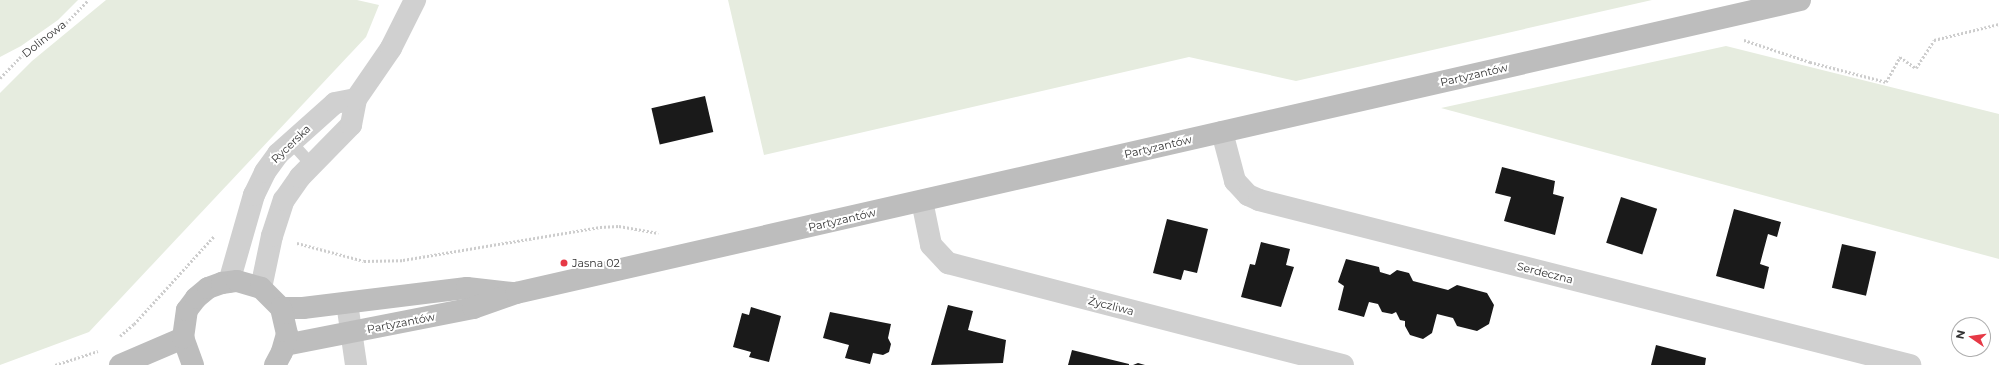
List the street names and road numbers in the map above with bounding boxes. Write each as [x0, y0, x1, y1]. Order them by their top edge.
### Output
street label: Dolinowa [19, 18, 69, 60]
street label: Partyzantów [1439, 61, 1509, 89]
street label: Rycerska [269, 122, 313, 166]
street label: Partyzantów [1123, 133, 1193, 161]
street label: Partyzantów [807, 206, 877, 234]
street label: Serdeczna [1516, 260, 1574, 286]
street label: Życzliwa [1087, 294, 1135, 318]
street label: Partyzantów [366, 310, 436, 336]

